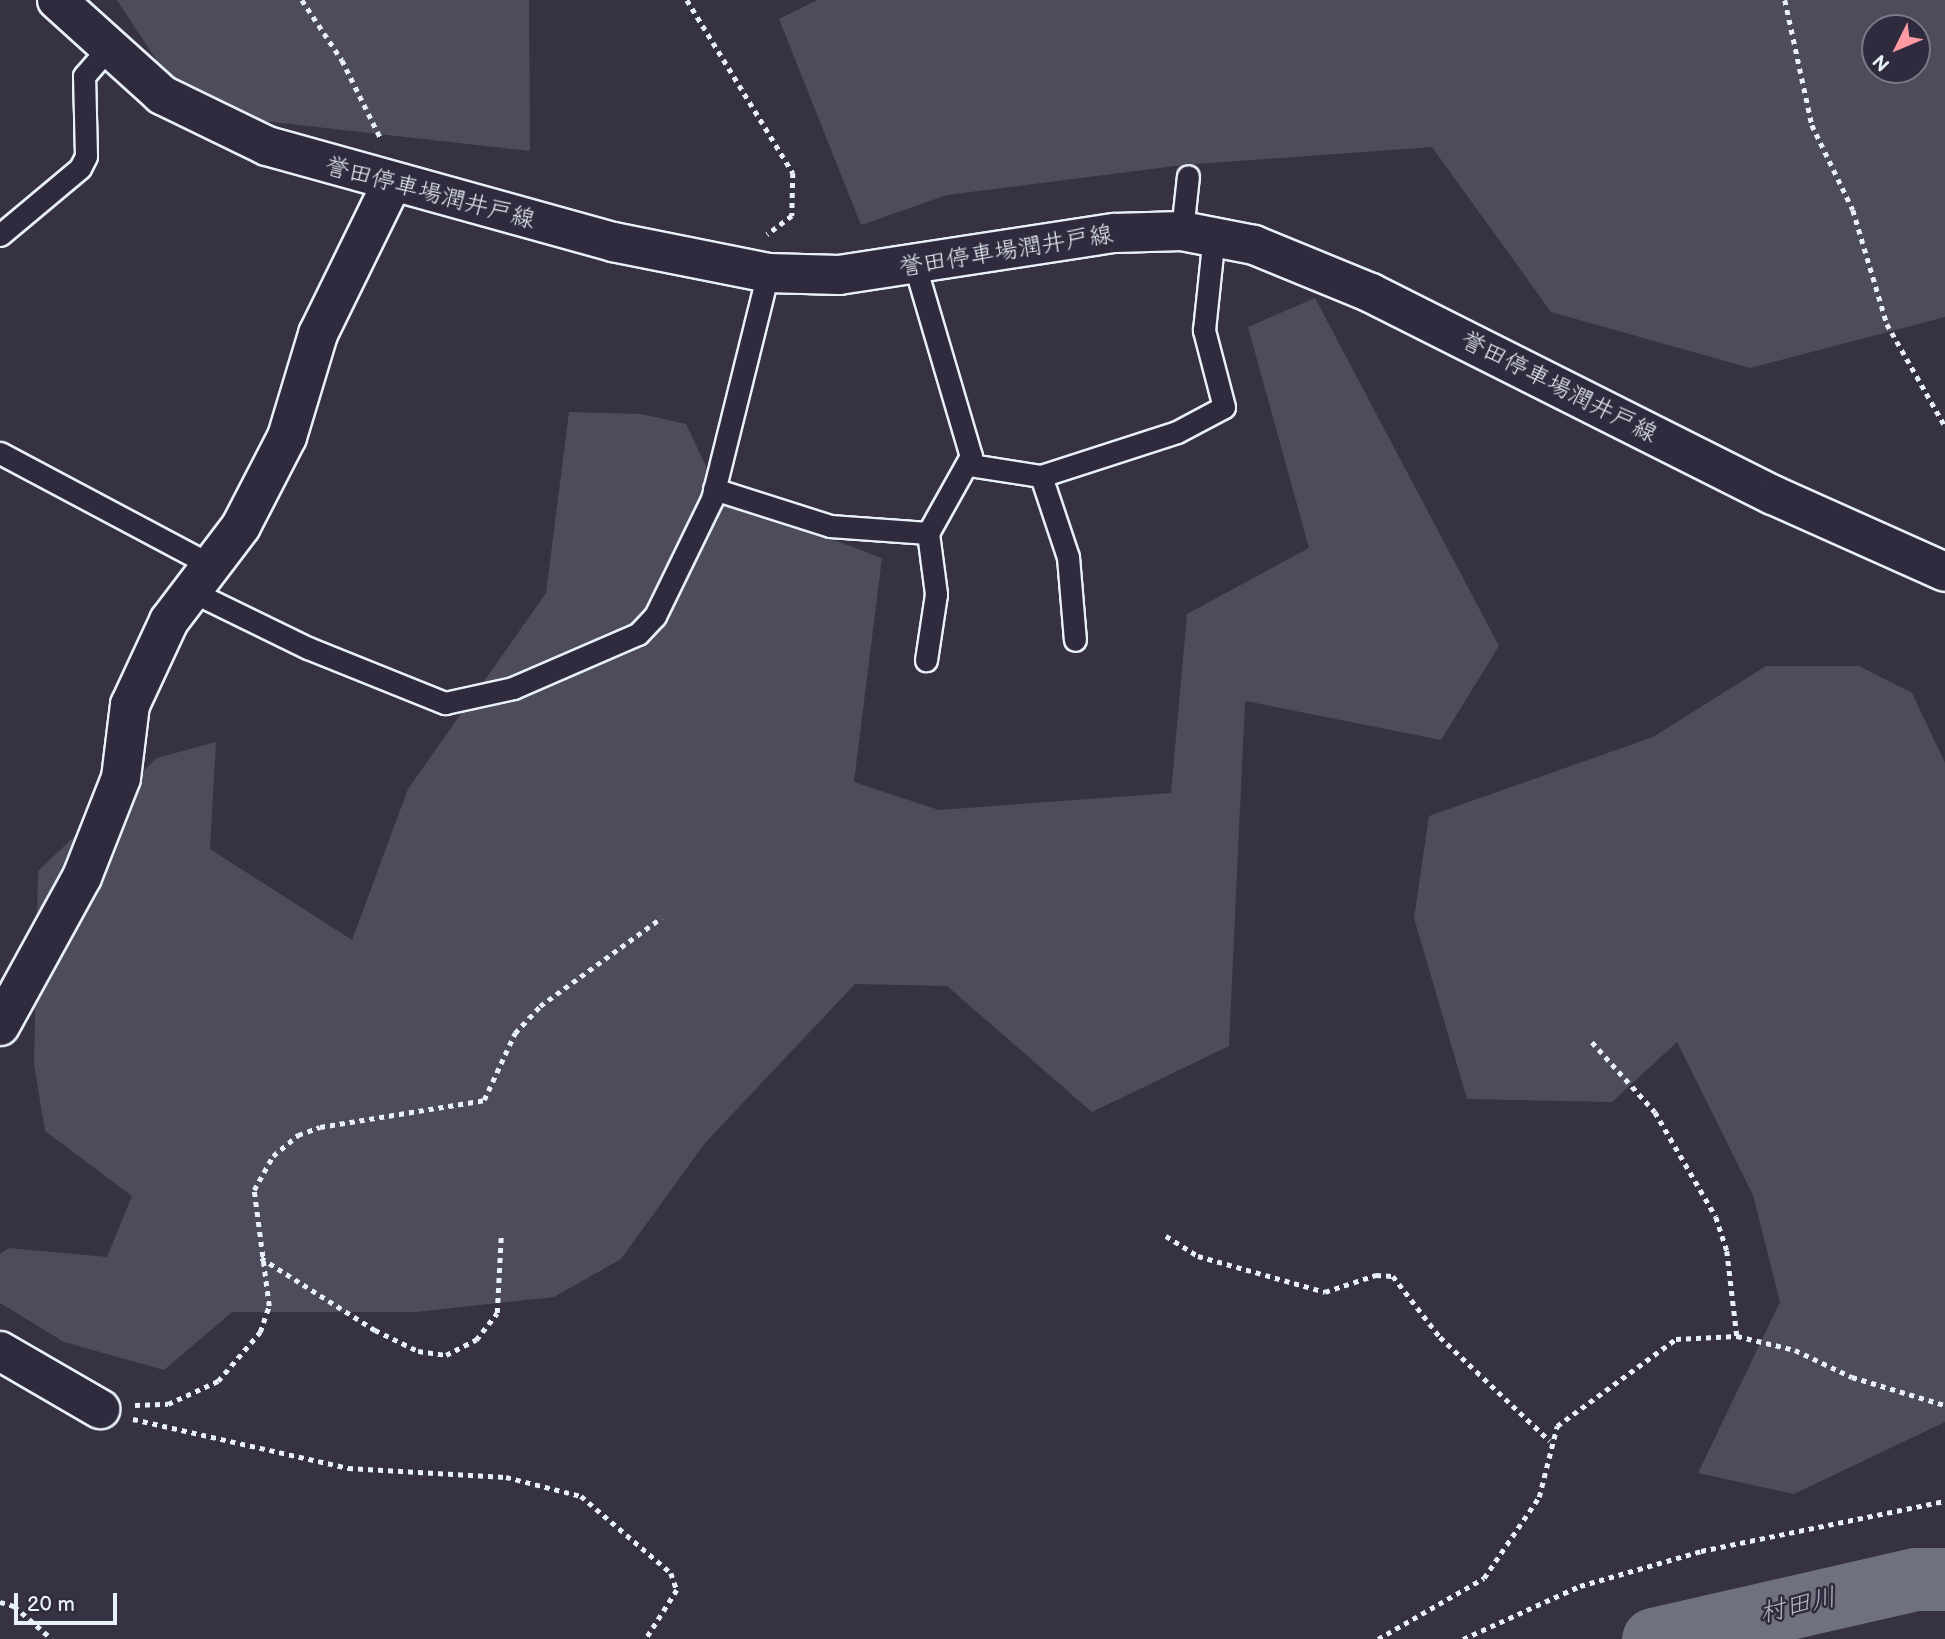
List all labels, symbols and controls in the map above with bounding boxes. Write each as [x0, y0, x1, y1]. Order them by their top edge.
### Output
north arrow [1861, 14, 1931, 84]
text: N [1868, 49, 1895, 75]
street label: 誉田停車場潤井戸線 [322, 151, 538, 235]
street label: 誉田停車場潤井戸線 [897, 220, 1115, 282]
street label: 誉田停車場潤井戸線 [1456, 325, 1662, 449]
scale bar [18, 1580, 121, 1624]
water label: 村田川 [1756, 1582, 1840, 1630]
text: 20 m [27, 1592, 75, 1617]

